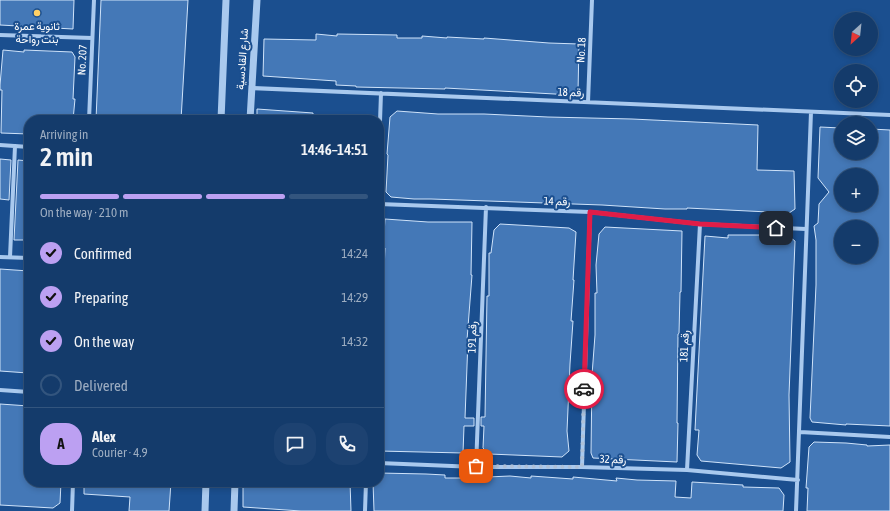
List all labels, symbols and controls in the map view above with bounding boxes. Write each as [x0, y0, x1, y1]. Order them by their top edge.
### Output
marker: ثانوية عمرة بنت رواحة [32, 8, 42, 18]
north arrow [834, 12, 878, 56]
map controls [834, 12, 878, 264]
place label: ثانوية عمرة بنت رواحة [14, 20, 60, 46]
street label: شارع القادسية [234, 28, 252, 90]
street label: No. 18 [574, 37, 588, 63]
street label: No. 207 [75, 44, 89, 76]
button: locate [834, 64, 878, 108]
street label: رقم 18 [557, 86, 585, 100]
button: layers [834, 116, 878, 160]
text: Arriving in [40, 127, 88, 142]
text: 14:46–14:51 [301, 141, 368, 158]
text: 2 min [40, 142, 93, 172]
button: + [834, 168, 878, 212]
street label: رقم 14 [543, 195, 571, 209]
text: On the way · 210 m [40, 205, 128, 220]
pin [759, 211, 793, 245]
icon: home [765, 217, 787, 239]
button: − [834, 220, 878, 264]
icon: check [40, 242, 62, 264]
text: Confirmed [74, 245, 132, 262]
text: 14:24 [341, 246, 368, 261]
icon: check [40, 286, 62, 308]
text: Preparing [74, 289, 128, 306]
text: 14:29 [341, 290, 368, 305]
street label: رقم 191 [465, 321, 481, 353]
street label: رقم 181 [677, 329, 693, 362]
icon: check [40, 330, 62, 352]
text: On the way [74, 333, 135, 350]
text: 14:32 [341, 334, 368, 349]
courier [564, 369, 604, 409]
text: Delivered [74, 377, 128, 394]
icon: car [573, 378, 595, 400]
button: chat [274, 423, 316, 465]
button: phone [326, 423, 368, 465]
text: Alex [92, 428, 116, 445]
text: A [57, 435, 65, 452]
text: Courier · 4.9 [92, 445, 148, 460]
pin [459, 449, 493, 483]
street label: رقم 32 [599, 453, 627, 467]
icon: bag [465, 455, 487, 477]

